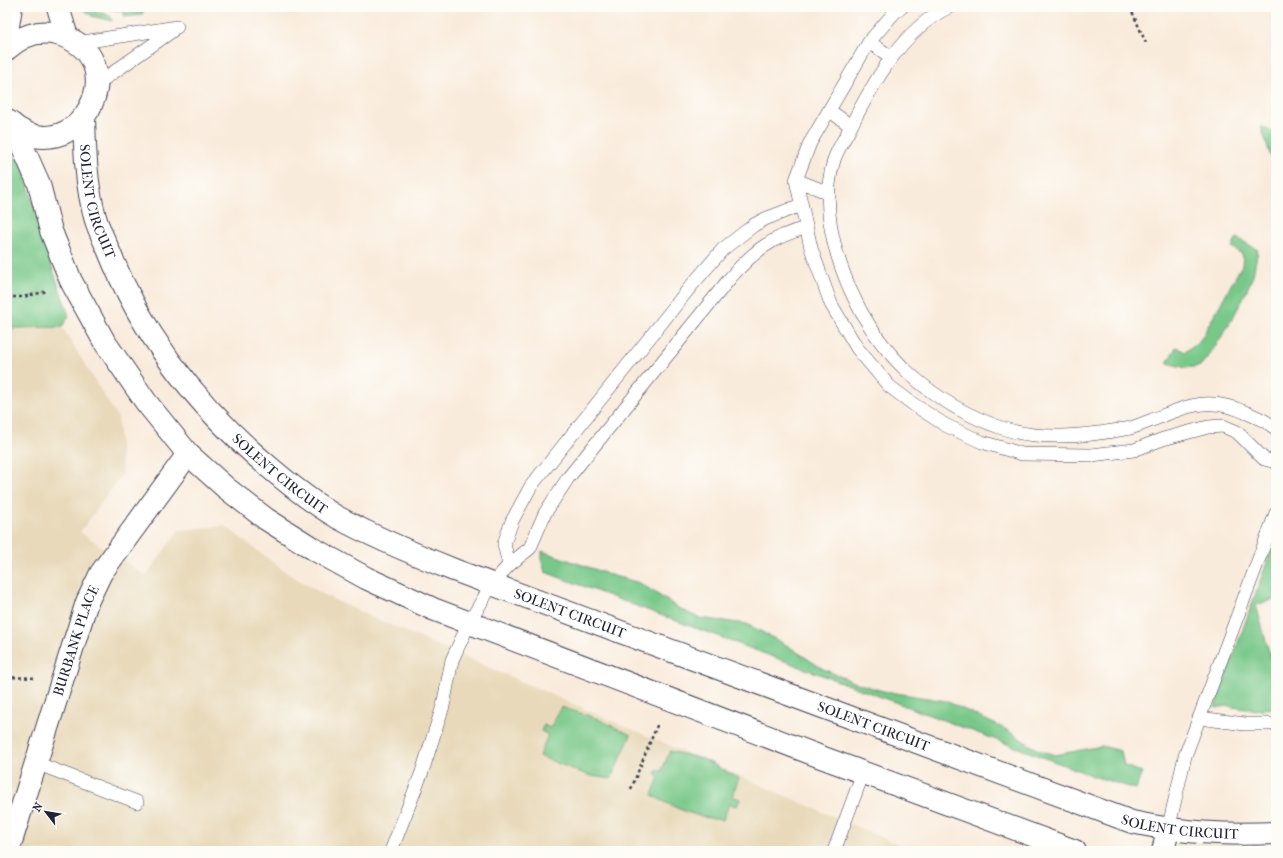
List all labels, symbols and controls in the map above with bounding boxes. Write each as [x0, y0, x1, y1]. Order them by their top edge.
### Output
street label: SOLENT CIRCUIT [76, 143, 120, 262]
street label: SOLENT CIRCUIT [229, 430, 331, 518]
street label: BURBANK PLACE [49, 582, 103, 698]
street label: SOLENT CIRCUIT [512, 585, 629, 642]
street label: SOLENT CIRCUIT [815, 697, 933, 755]
north arrow [26, 792, 66, 832]
text: N [30, 800, 46, 814]
street label: SOLENT CIRCUIT [1119, 810, 1239, 842]

